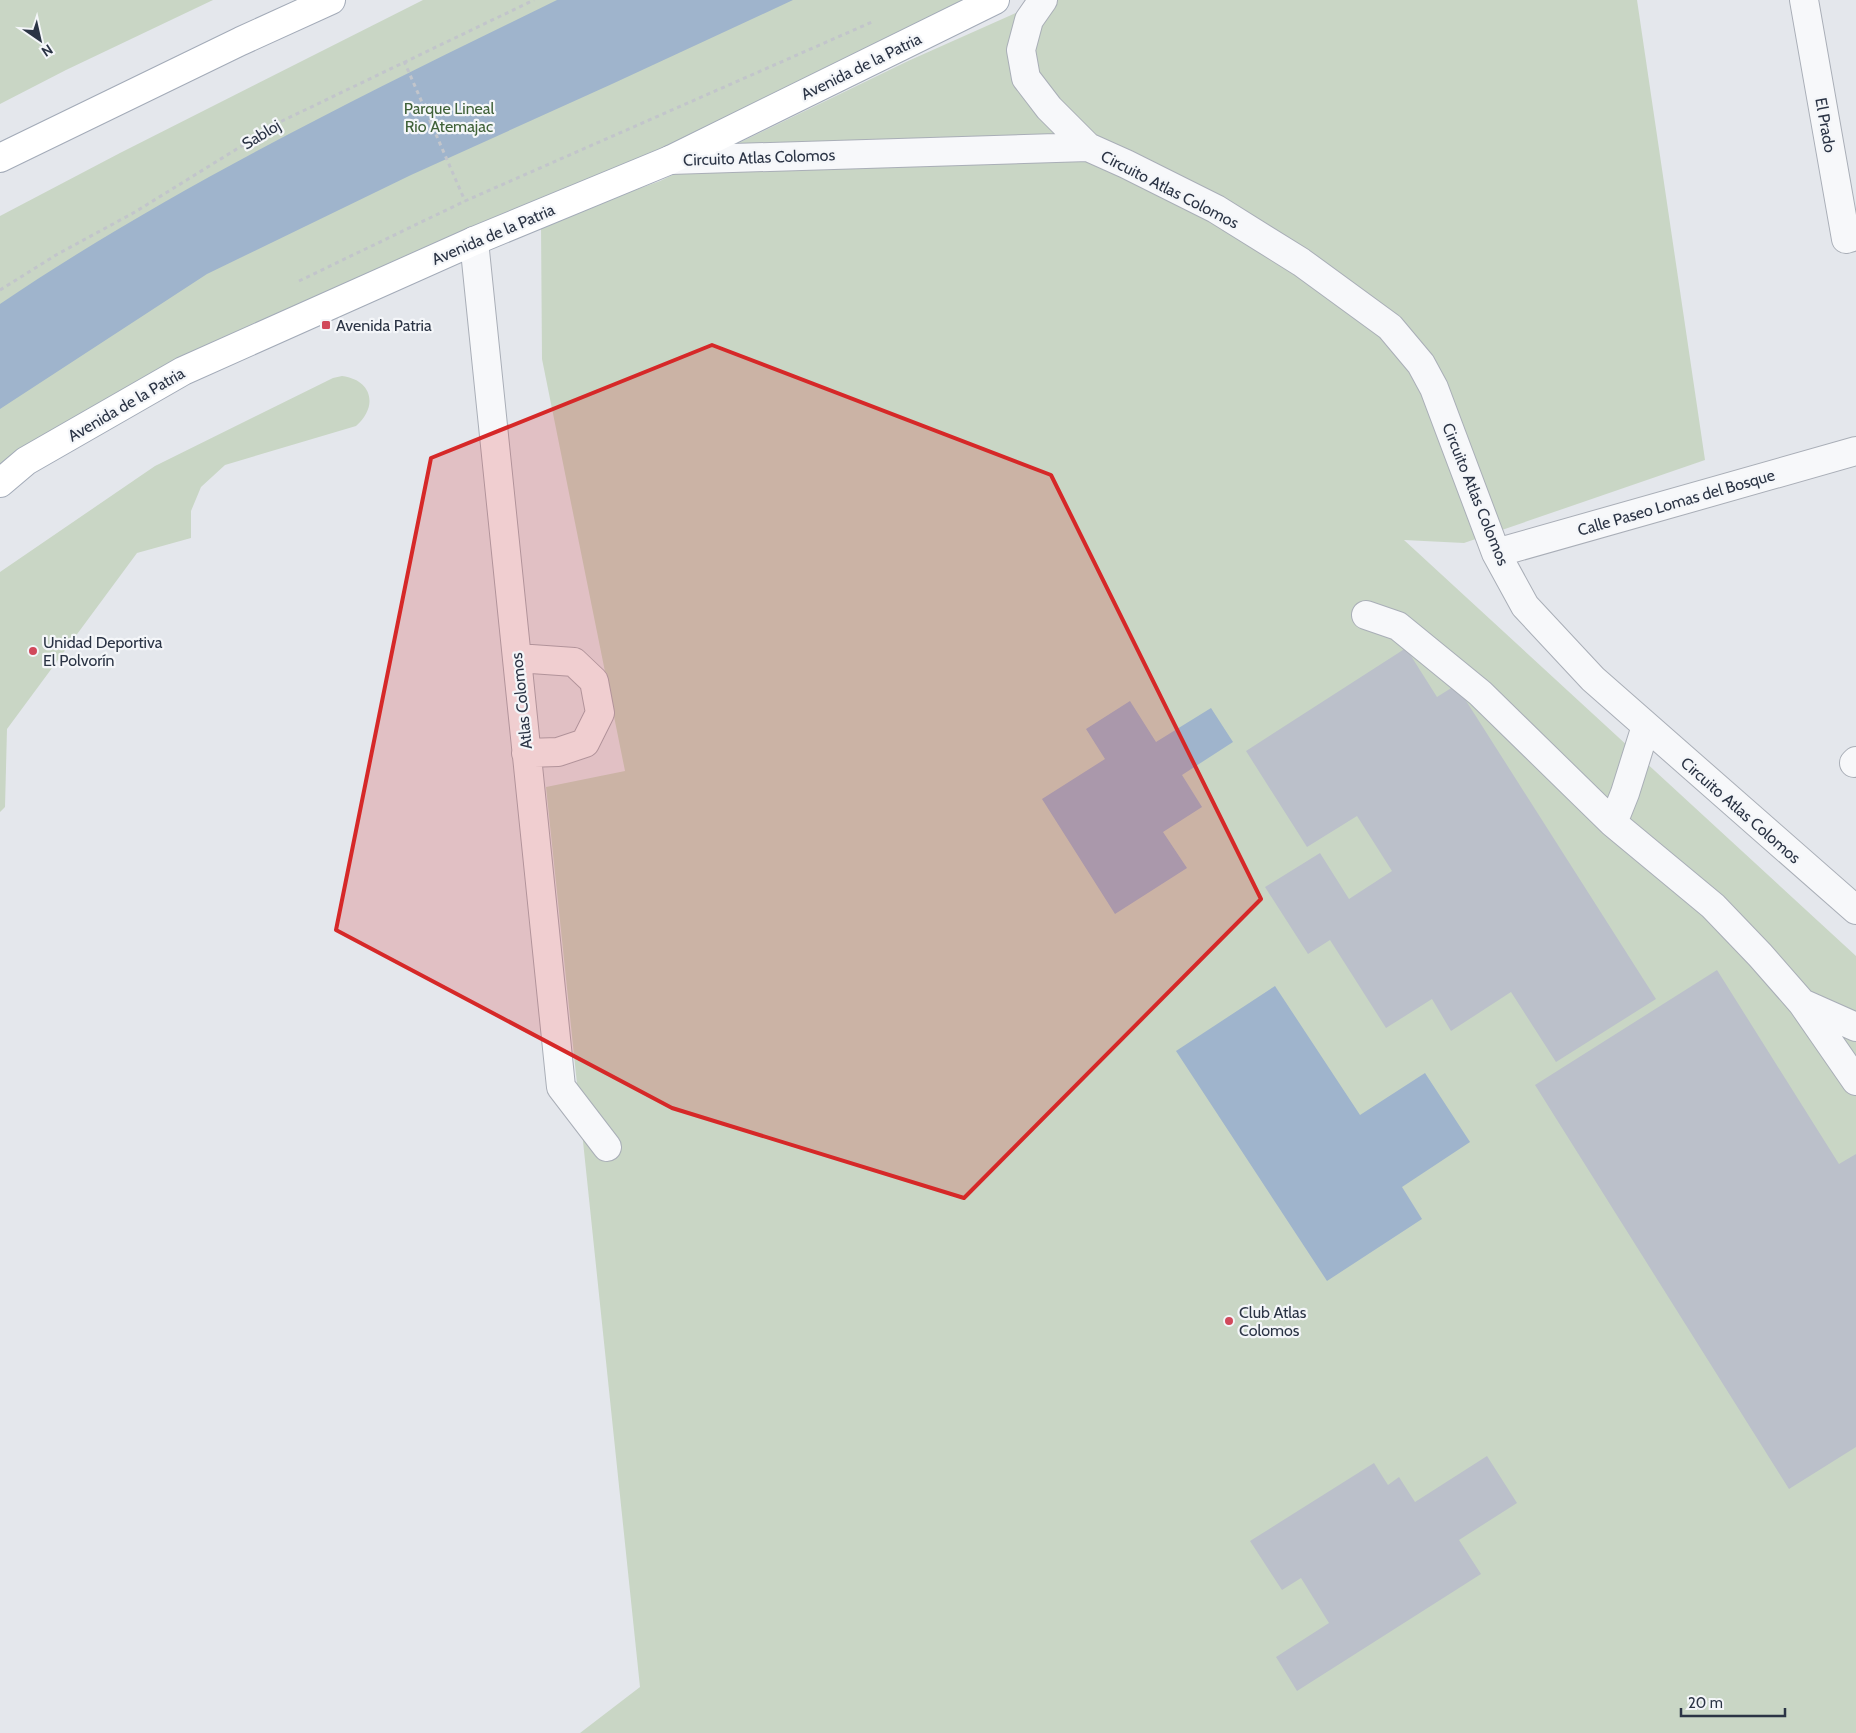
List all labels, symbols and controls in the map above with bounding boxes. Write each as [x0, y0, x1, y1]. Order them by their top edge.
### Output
north arrow [15, 15, 65, 65]
street label: Avenida de la Patria [798, 29, 925, 104]
text: N [38, 41, 56, 61]
street label: El Prado [1811, 96, 1840, 154]
park label: Parque Lineal Rio Atemajac [404, 99, 494, 136]
street label: Sabloj [238, 116, 284, 153]
street label: Circuito Atlas Colomos [683, 145, 836, 170]
street label: Circuito Atlas Colomos [1098, 146, 1242, 233]
street label: Avenida de la Patria [429, 200, 558, 269]
place label: Avenida Patria [336, 316, 432, 335]
marker: Avenida Patria [320, 319, 332, 331]
street label: Avenida de la Patria [65, 363, 188, 446]
street label: Circuito Atlas Colomos [1438, 420, 1513, 569]
street label: Calle Paseo Lomas del Bosque [1575, 465, 1777, 540]
place label: Unidad Deportiva El Polvorín [43, 633, 163, 670]
marker: Unidad Deportiva El Polvorín [27, 645, 39, 657]
street label: Atlas Colomos [507, 651, 536, 750]
street label: Circuito Atlas Colomos [1677, 753, 1805, 868]
place label: Club Atlas Colomos [1239, 1303, 1307, 1340]
marker: Club Atlas Colomos [1223, 1315, 1235, 1327]
scale bar [1681, 1686, 1785, 1718]
text: 20 m [1688, 1694, 1723, 1712]

